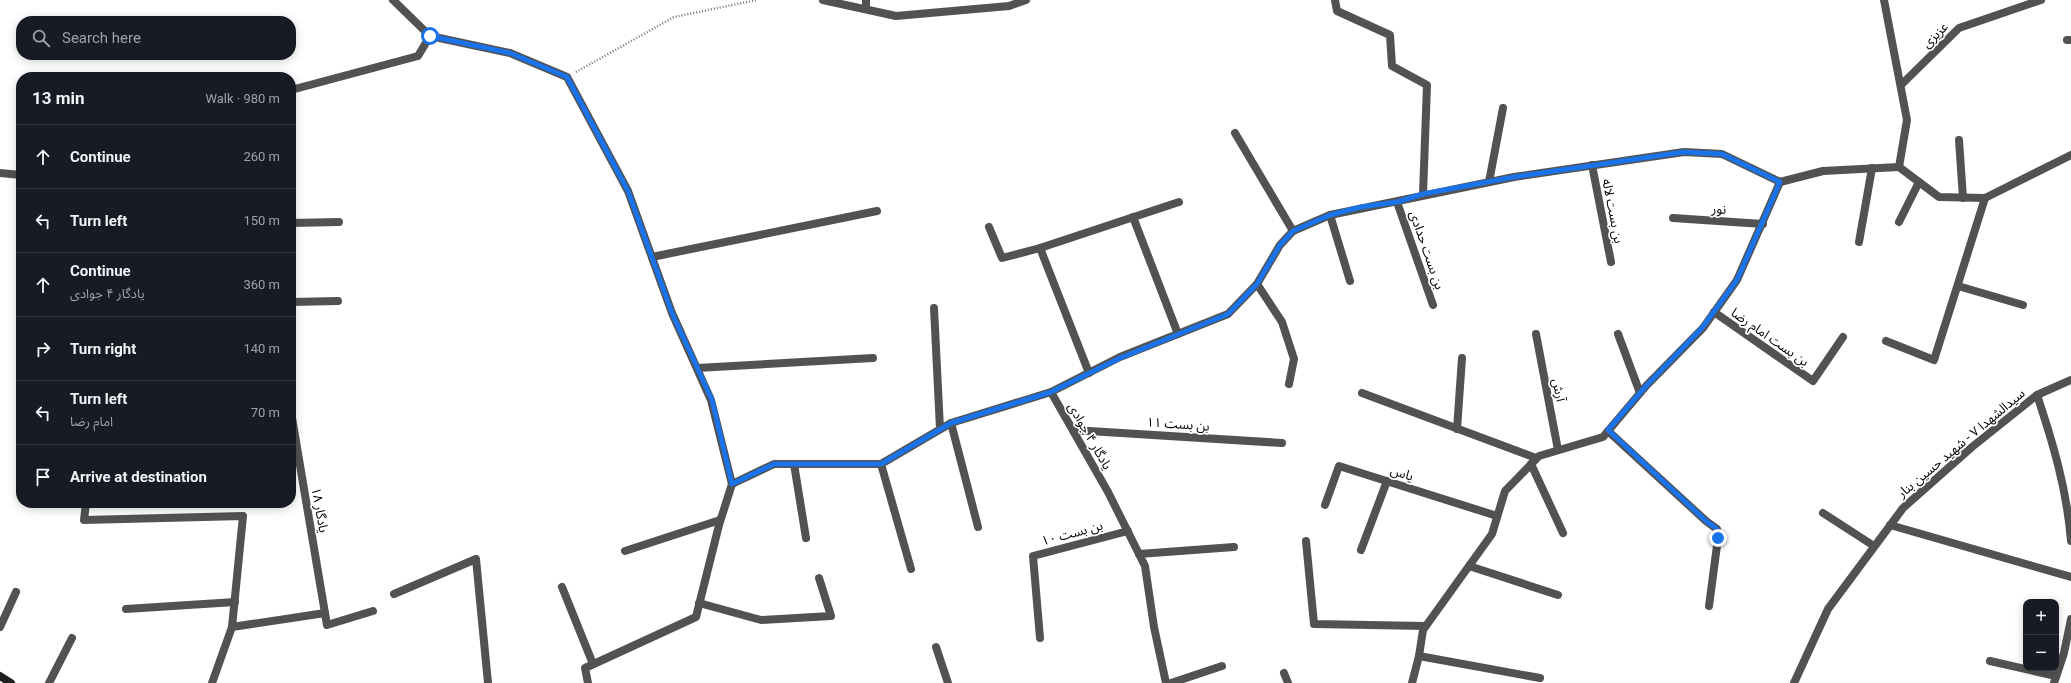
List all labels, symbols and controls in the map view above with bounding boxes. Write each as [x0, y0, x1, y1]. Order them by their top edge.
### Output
search box [16, 16, 296, 60]
street label: عزیزی [1919, 19, 1952, 52]
icon: search [30, 27, 52, 49]
route start [421, 27, 439, 45]
text: Search here [62, 29, 141, 47]
text: 13 min [32, 88, 85, 108]
text: Walk · 980 m [205, 91, 280, 106]
icon: ahead [32, 146, 54, 168]
text: Continue [70, 148, 131, 166]
text: 260 m [243, 149, 280, 164]
street label: بن بست لاله [1598, 177, 1627, 245]
street label: نور [1710, 201, 1727, 217]
street label: بن بست حدادی [1406, 209, 1447, 292]
icon: left [32, 210, 54, 232]
text: Turn left [70, 212, 127, 230]
text: 150 m [243, 213, 280, 228]
text: Continue [70, 262, 131, 280]
icon: ahead [32, 274, 54, 296]
text: 360 m [243, 277, 280, 292]
text: یادگار ۴ جوادی [70, 286, 145, 301]
street label: بن بست امام رضا [1727, 305, 1812, 371]
icon: right [32, 338, 54, 360]
text: Turn right [70, 340, 136, 358]
text: 140 m [243, 341, 280, 356]
street label: آرش [1548, 377, 1569, 404]
street label: سیدالشهدا ۷ - شهید حسین بنار [1894, 385, 2028, 502]
text: Turn left [70, 390, 127, 408]
street label: یادگار ۴ جوادی [1064, 400, 1115, 473]
icon: left [32, 402, 54, 424]
text: 70 m [251, 405, 280, 420]
text: امام رضا [70, 414, 113, 429]
street label: بن بست ۱۱ [1146, 414, 1210, 435]
street label: یاس [1388, 462, 1416, 485]
icon: arrive [32, 466, 54, 488]
text: Arrive at destination [70, 468, 207, 486]
street label: یادگار ۱۸ [309, 486, 331, 534]
street label: بن بست ۱۰ [1040, 518, 1105, 549]
route end [1709, 529, 1727, 547]
map controls [2023, 599, 2059, 671]
button: + [2023, 599, 2059, 635]
button: − [2023, 635, 2059, 671]

